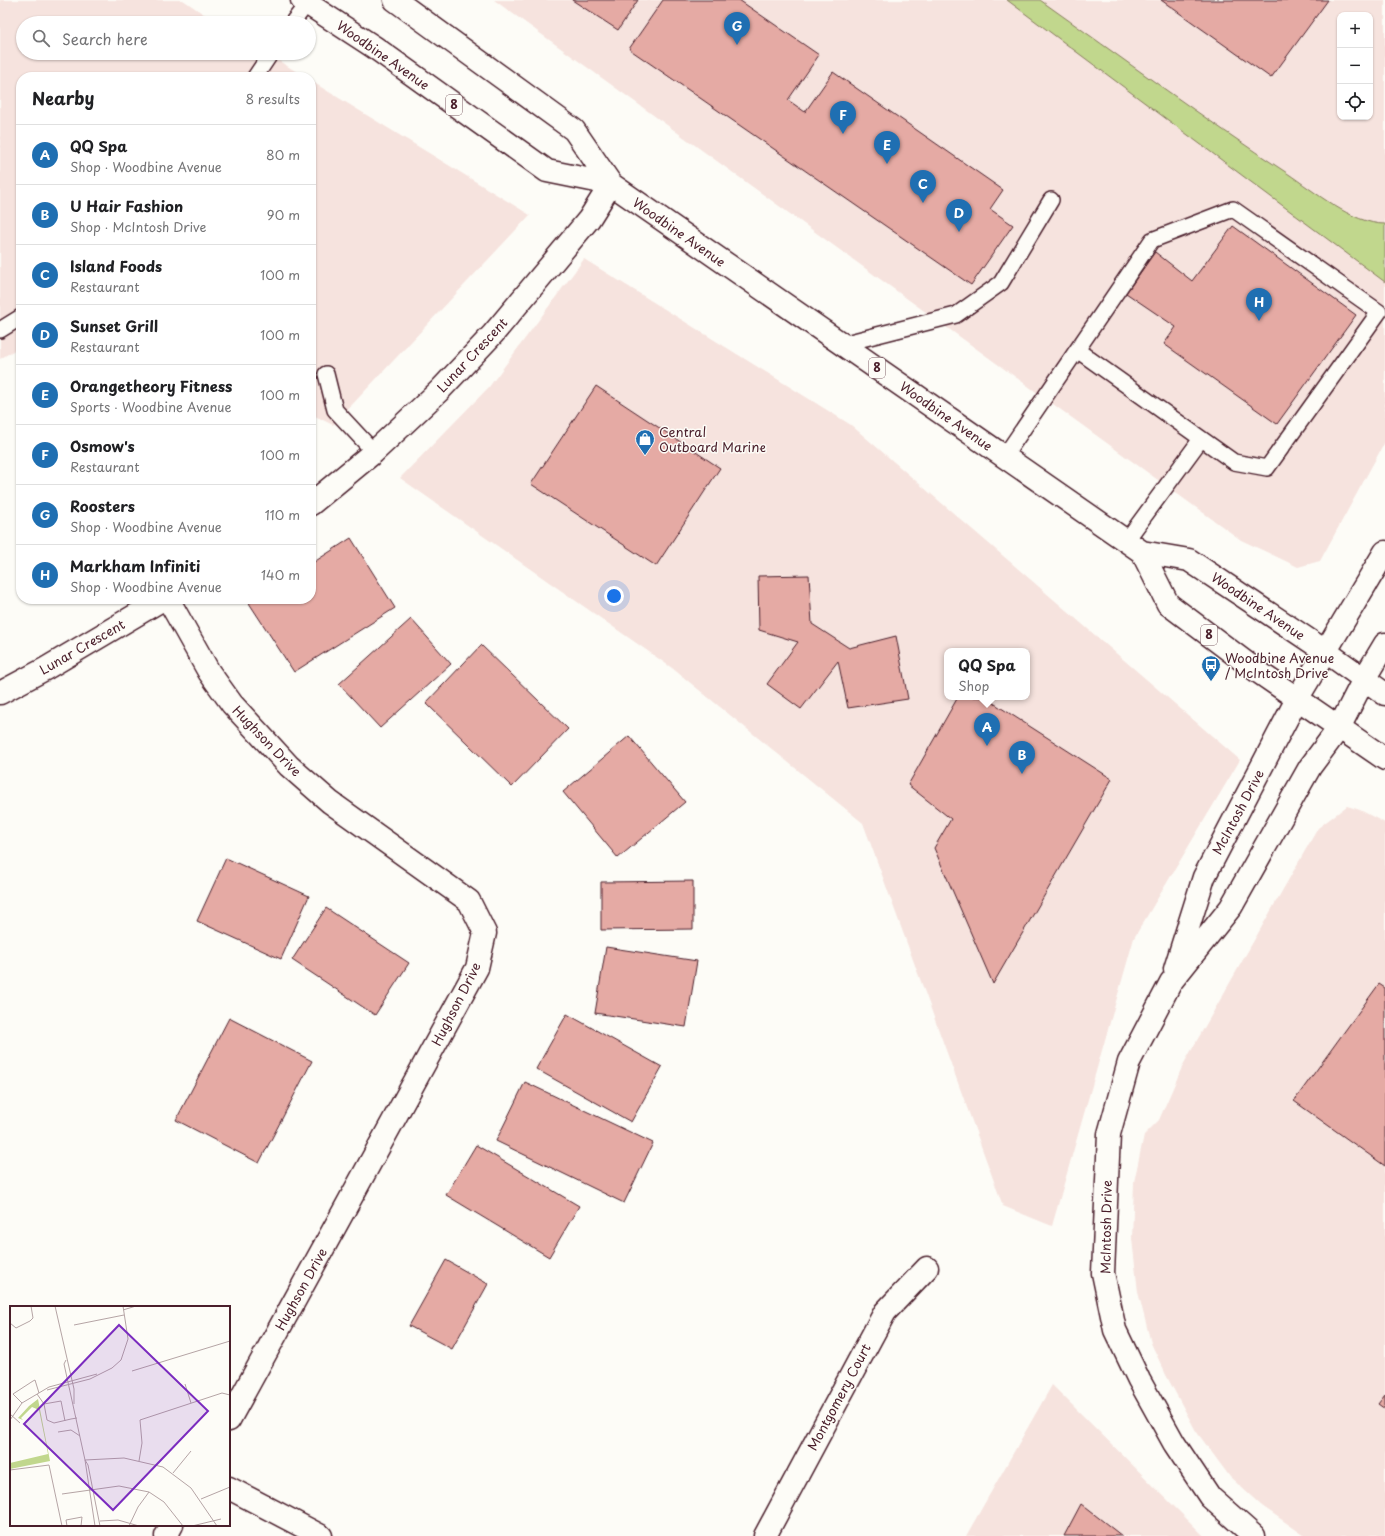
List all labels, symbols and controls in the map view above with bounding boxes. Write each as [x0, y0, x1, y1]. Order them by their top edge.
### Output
pin: G [724, 12, 750, 45]
map controls [1337, 12, 1373, 120]
button: + [1337, 12, 1373, 48]
search box [16, 16, 316, 60]
street label: Woodbine Avenue [333, 16, 434, 94]
icon: search [30, 27, 52, 49]
text: Search here [62, 27, 148, 50]
button: − [1337, 48, 1373, 84]
button: locate [1337, 84, 1373, 120]
text: Nearby [32, 85, 94, 111]
text: 8 results [246, 89, 300, 108]
road number: 8 [446, 95, 462, 115]
pin: F [830, 101, 856, 134]
pin: E [874, 131, 900, 164]
text: QQ Spa [70, 134, 127, 157]
text: A [40, 145, 50, 164]
text: 80 m [266, 145, 300, 164]
text: Shop · Woodbine Avenue [70, 157, 222, 176]
pin: C [910, 170, 936, 203]
street label: Woodbine Avenue [629, 193, 730, 271]
text: U Hair Fashion [70, 194, 183, 217]
pin: D [946, 199, 972, 232]
text: B [41, 205, 49, 224]
text: 90 m [267, 205, 300, 224]
text: Shop · McIntosh Drive [70, 217, 206, 236]
text: Island Foods [70, 254, 162, 277]
text: C [40, 265, 50, 284]
text: 100 m [260, 265, 300, 284]
text: Restaurant [70, 277, 140, 296]
pin: H [1246, 288, 1272, 321]
street label: Lunar Crescent [432, 313, 511, 396]
text: Sunset Grill [70, 314, 158, 337]
text: D [40, 325, 50, 344]
text: 100 m [260, 325, 300, 344]
text: Restaurant [70, 337, 140, 356]
road number: 8 [869, 358, 885, 378]
text: Orangetheory Fitness [70, 374, 232, 397]
street label: Woodbine Avenue [896, 377, 997, 455]
text: E [41, 385, 49, 404]
text: 100 m [260, 385, 300, 404]
text: Sports · Woodbine Avenue [70, 397, 232, 416]
place label: Central Outboard Marine [659, 422, 766, 456]
shop icon: Central Outboard Marine [634, 428, 656, 456]
text: Osmow's [70, 434, 135, 457]
text: F [41, 445, 49, 464]
text: 100 m [260, 445, 300, 464]
text: Restaurant [70, 457, 140, 476]
text: Roosters [70, 494, 135, 517]
text: G [40, 505, 50, 524]
text: 110 m [265, 505, 300, 524]
text: Shop · Woodbine Avenue [70, 517, 222, 536]
text: Markham Infiniti [70, 554, 200, 577]
text: H [40, 565, 50, 584]
text: 140 m [261, 565, 300, 584]
street label: Woodbine Avenue [1208, 567, 1309, 644]
text: Shop · Woodbine Avenue [70, 577, 222, 596]
your location [604, 586, 624, 606]
street label: Lunar Crescent [35, 614, 128, 679]
road number: 8 [1201, 625, 1217, 645]
popup [944, 648, 1030, 700]
place label: Woodbine Avenue / McIntosh Drive [1225, 648, 1335, 682]
text: QQ Spa [958, 653, 1016, 676]
bus stop icon: Woodbine Avenue / McIntosh Drive [1200, 654, 1222, 682]
text: Shop [958, 676, 989, 695]
street label: Hughson Drive [229, 701, 306, 780]
pin: A [974, 713, 1000, 746]
pin: B [1009, 741, 1035, 774]
street label: McIntosh Drive [1207, 766, 1268, 858]
street label: Hughson Drive [426, 959, 485, 1049]
street label: McIntosh Drive [1095, 1180, 1116, 1274]
street label: Hughson Drive [270, 1244, 331, 1333]
inset map [10, 1306, 230, 1526]
street label: Montgomery Court [802, 1340, 875, 1454]

